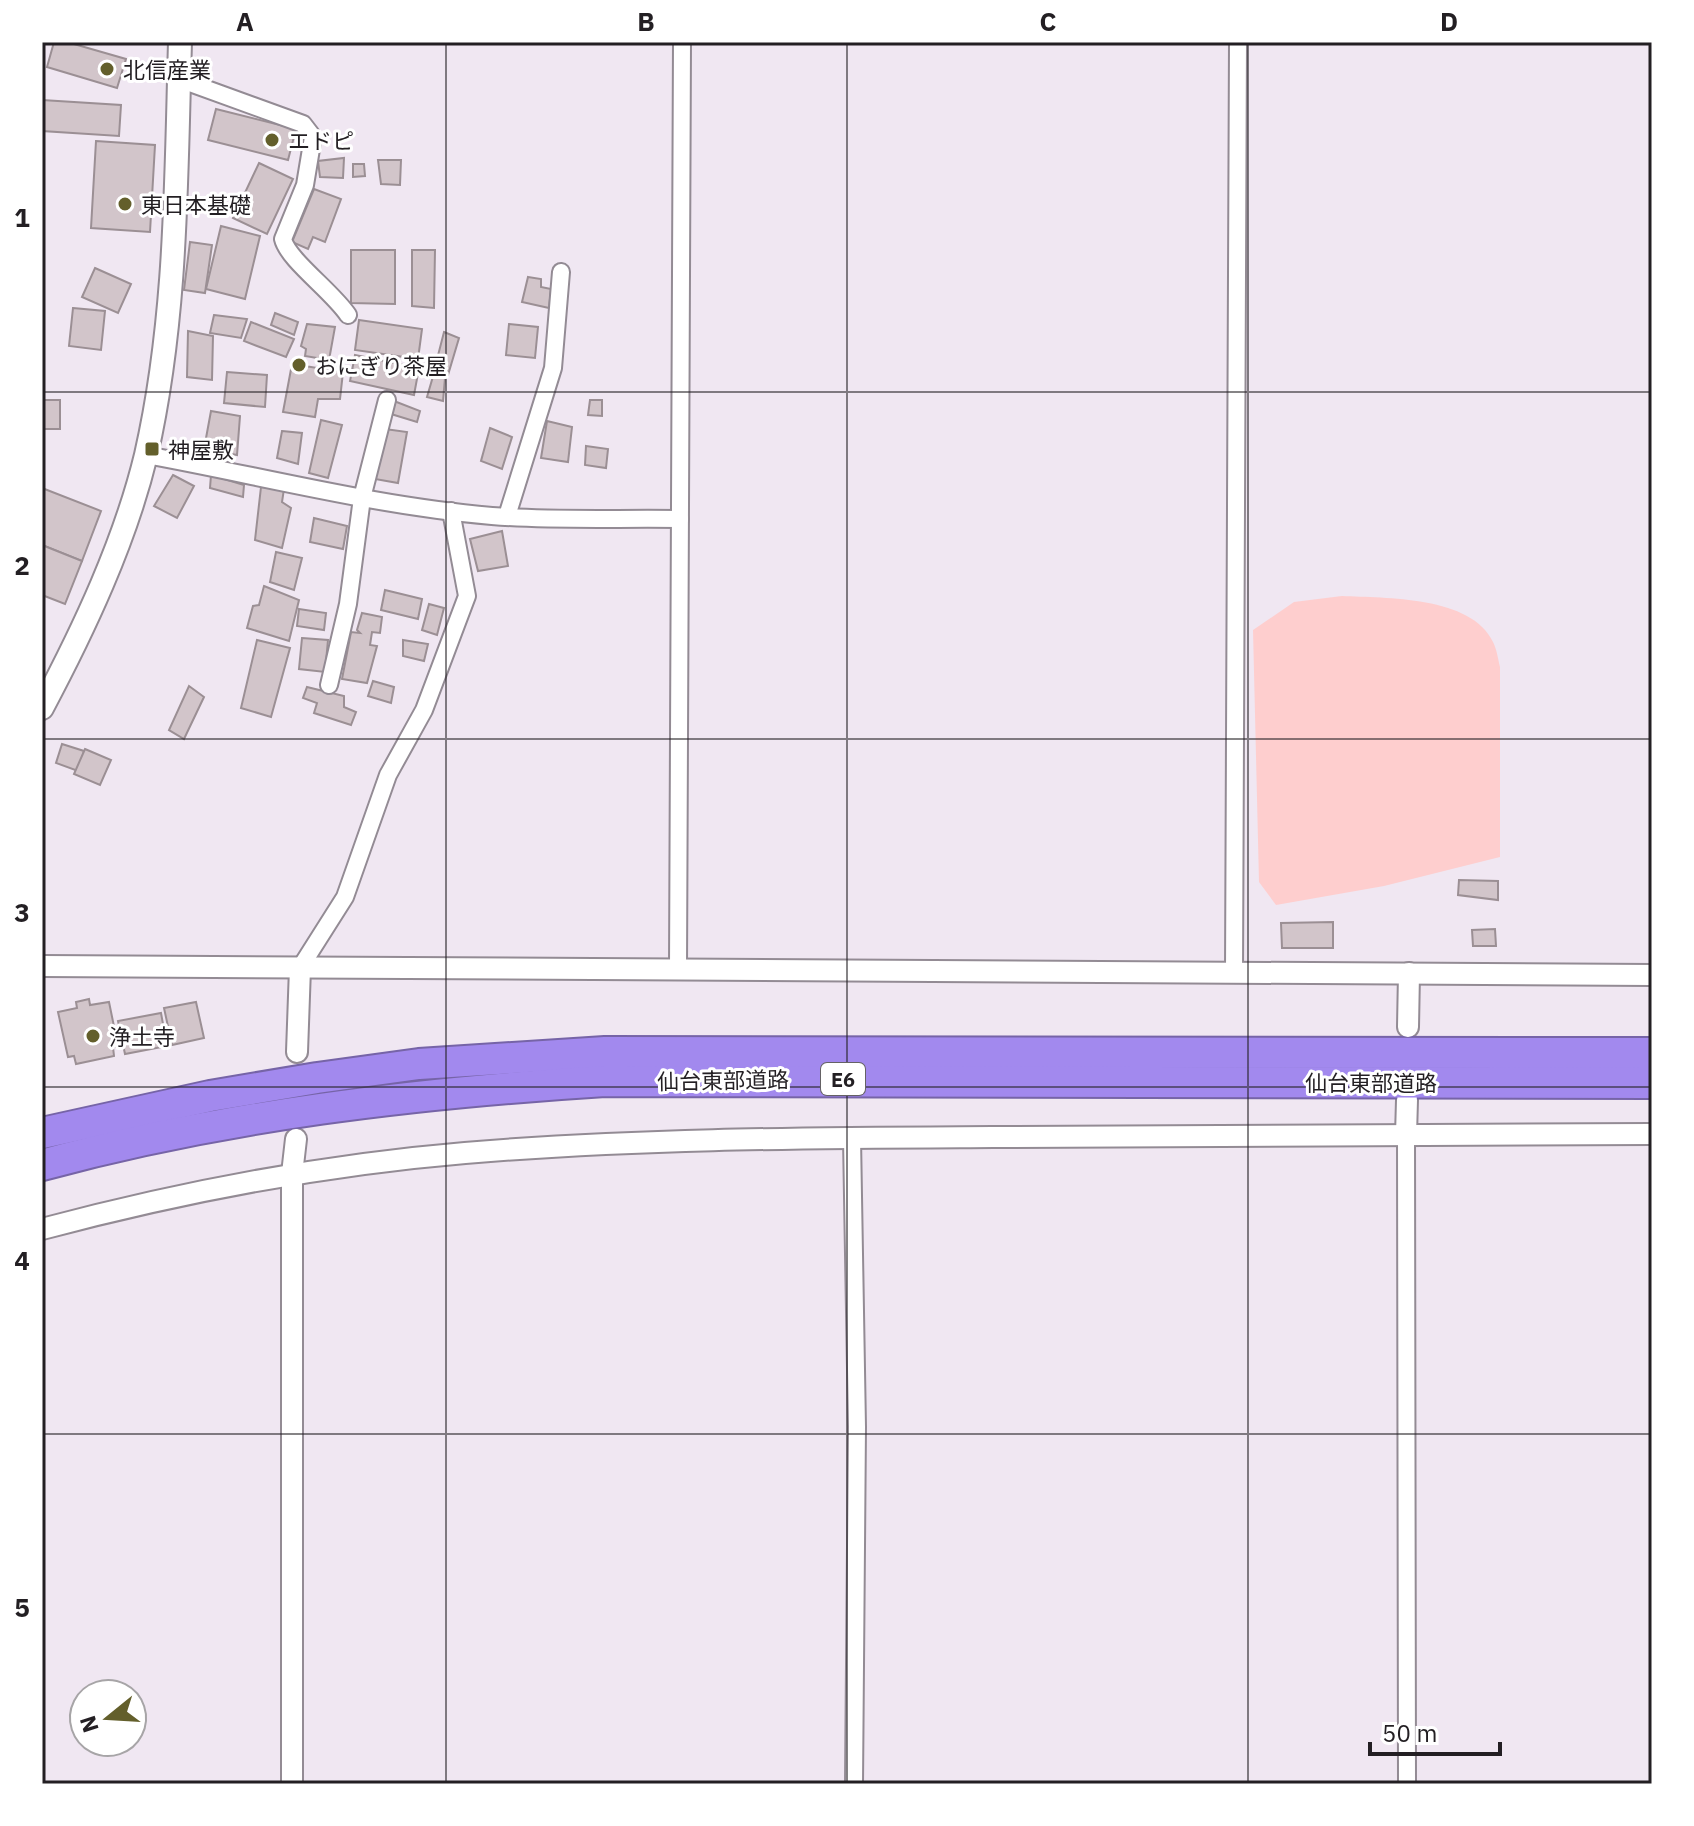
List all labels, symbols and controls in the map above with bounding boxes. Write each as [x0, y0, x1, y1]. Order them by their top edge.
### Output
text: A [236, 4, 254, 38]
text: B [637, 4, 655, 38]
text: C [1040, 4, 1057, 38]
text: D [1440, 4, 1458, 38]
place label: 北信産業 [123, 55, 211, 84]
marker: 北信産業 [98, 60, 116, 78]
place label: エドピ [288, 126, 354, 155]
marker: エドピ [263, 131, 281, 149]
place label: 東日本基礎 [141, 190, 251, 219]
marker: 東日本基礎 [116, 195, 134, 213]
text: 1 [14, 200, 30, 234]
place label: おにぎり茶屋 [315, 351, 447, 380]
marker: おにぎり茶屋 [290, 356, 308, 374]
place label: 神屋敷 [168, 435, 234, 464]
marker: 神屋敷 [143, 440, 161, 458]
text: 2 [14, 548, 30, 582]
text: 3 [14, 895, 30, 929]
place label: 浄土寺 [109, 1022, 175, 1051]
marker: 浄土寺 [84, 1027, 102, 1045]
road number: E6 [821, 1063, 865, 1095]
street label: 仙台東部道路 [657, 1064, 789, 1096]
street label: 仙台東部道路 [1305, 1068, 1437, 1097]
text: 4 [14, 1243, 30, 1277]
text: 5 [14, 1590, 30, 1624]
north arrow [68, 1678, 148, 1758]
scale bar [1370, 1706, 1500, 1756]
text: N [72, 1712, 105, 1736]
text: 50 m [1382, 1717, 1437, 1749]

